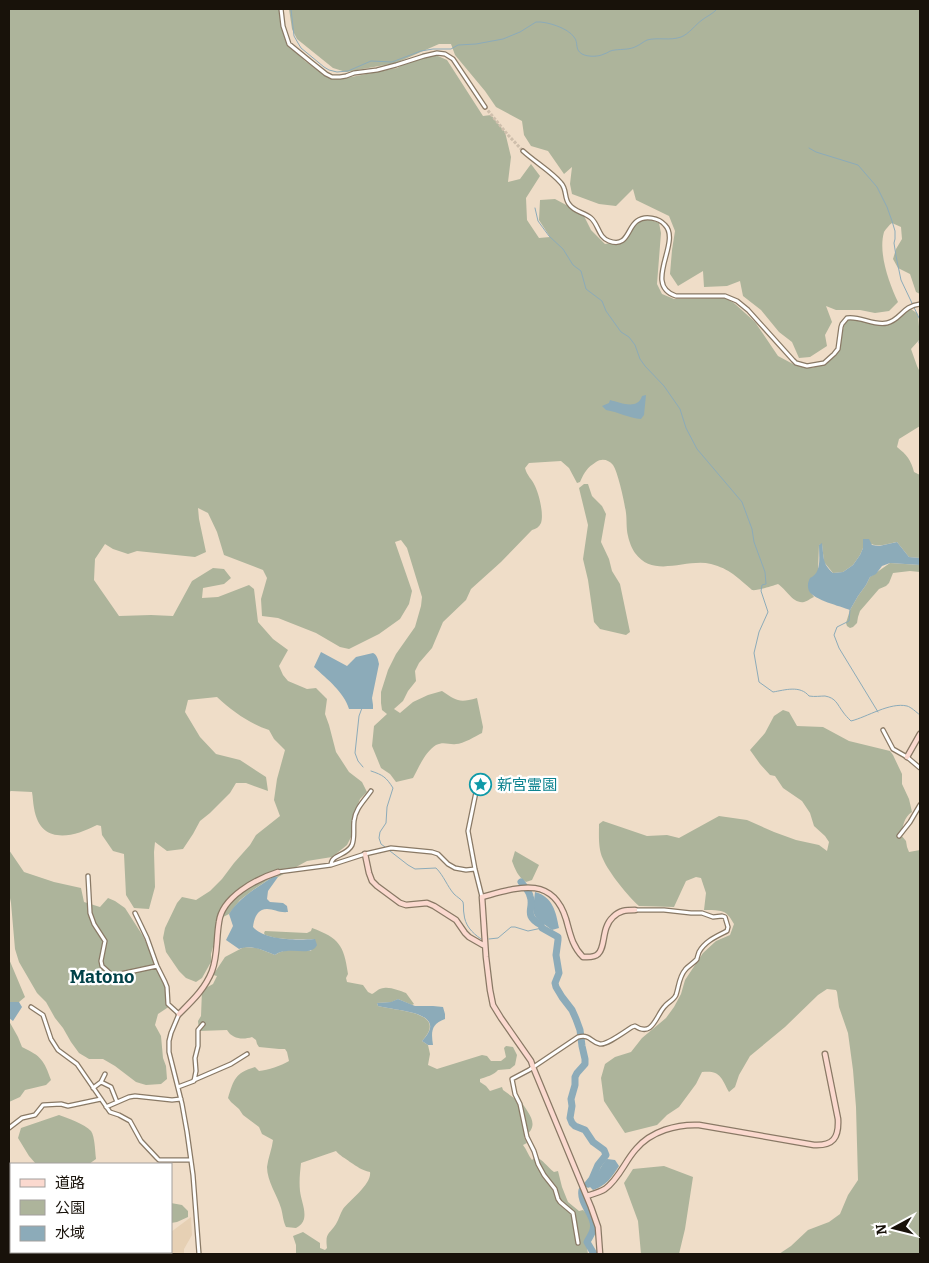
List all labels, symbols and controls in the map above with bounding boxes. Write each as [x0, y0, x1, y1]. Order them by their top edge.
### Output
place icon: 新宮霊園 [469, 773, 493, 797]
place label: 新宮霊園 [497, 776, 557, 794]
district label: Matono [70, 966, 134, 988]
legend [10, 1163, 172, 1253]
text: 道路 [55, 1174, 85, 1192]
text: 公園 [55, 1199, 85, 1217]
north arrow [869, 1203, 919, 1253]
text: N [872, 1223, 891, 1236]
text: 水域 [55, 1224, 85, 1242]

